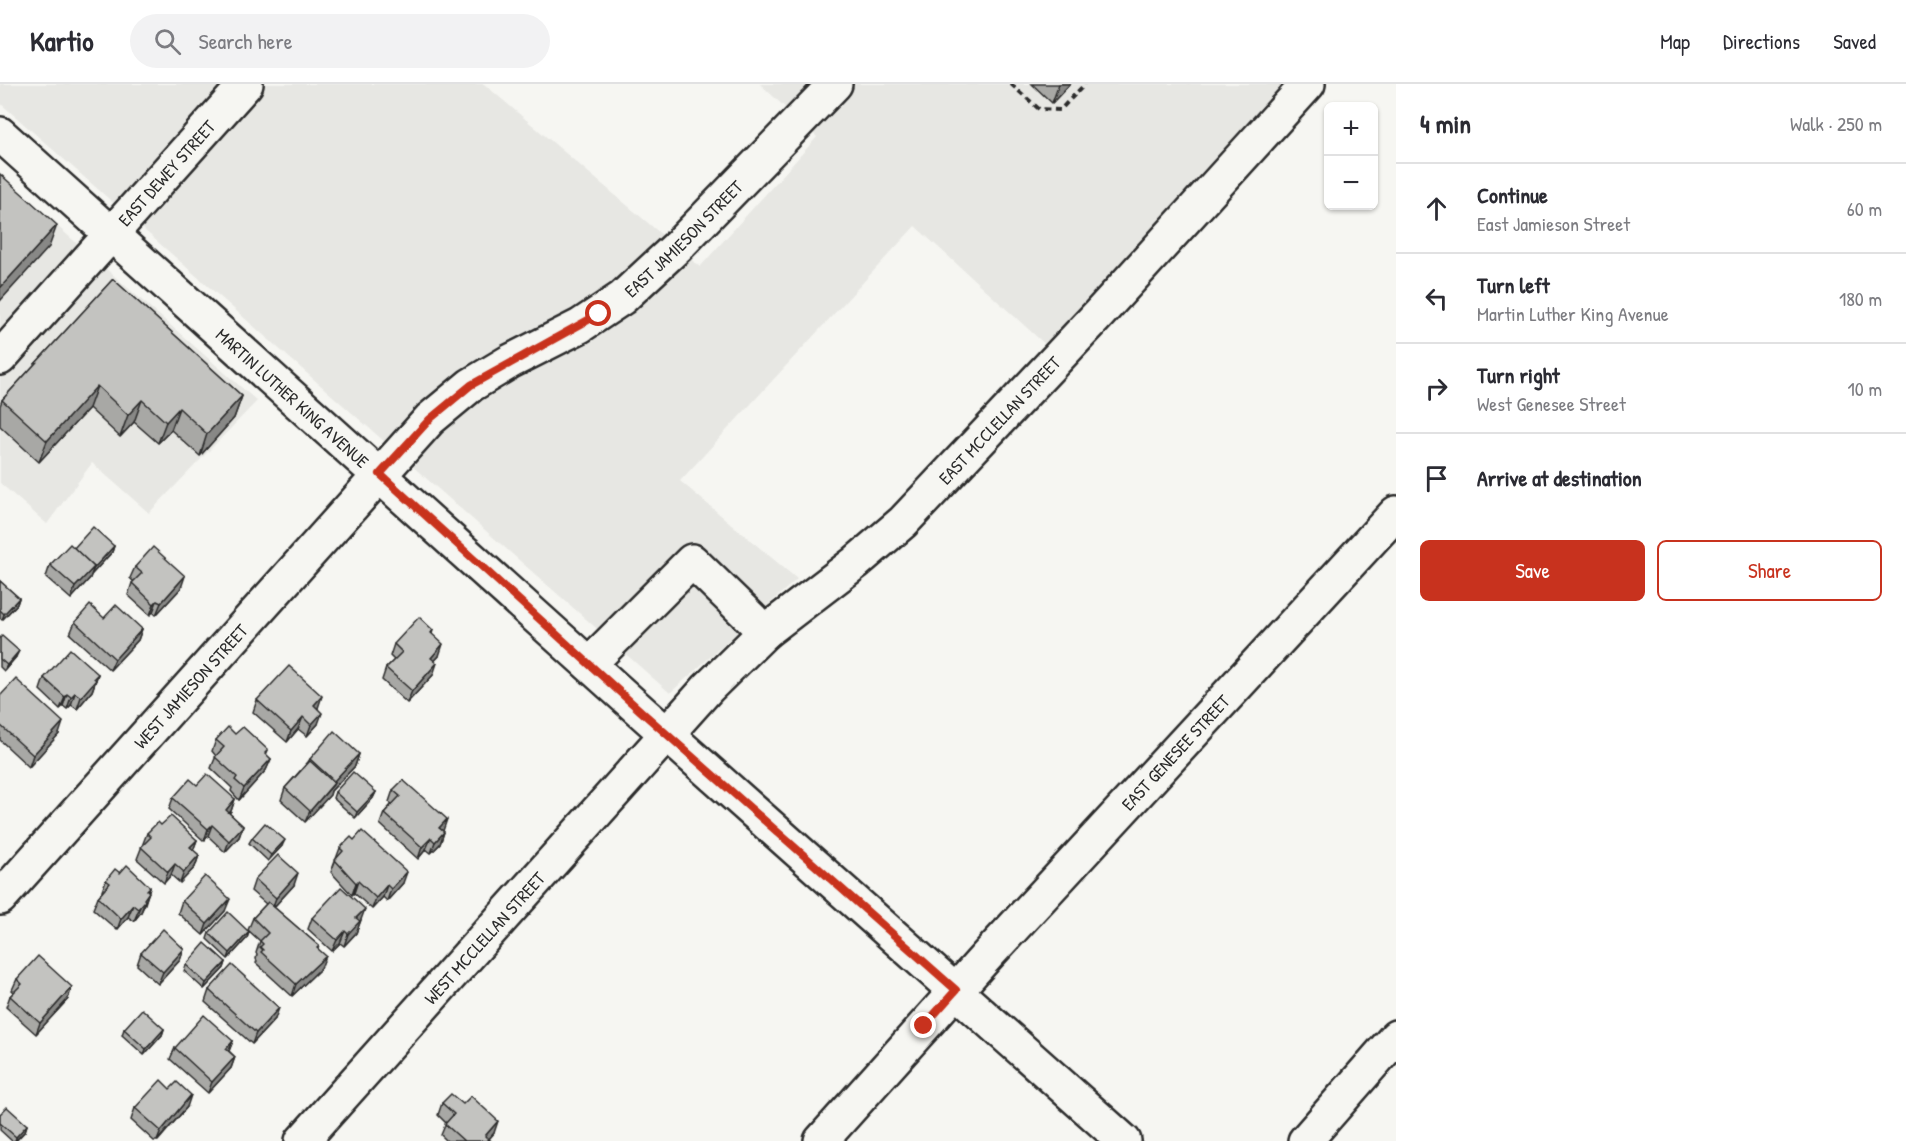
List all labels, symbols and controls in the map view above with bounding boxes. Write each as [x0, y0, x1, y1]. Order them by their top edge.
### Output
search box [130, 14, 550, 68]
text: Kartio [30, 22, 94, 60]
icon: search [151, 25, 184, 58]
text: Search here [199, 26, 293, 56]
text: Map [1660, 27, 1690, 56]
text: Directions [1723, 27, 1800, 56]
text: Saved [1833, 27, 1876, 56]
map controls [1324, 102, 1378, 210]
button: + [1324, 102, 1378, 156]
text: 4 min [1420, 106, 1471, 141]
text: Walk · 250 m [1790, 110, 1882, 137]
street label: EAST DEWEY STREET [112, 114, 221, 231]
button: − [1324, 156, 1378, 210]
street label: EAST JAMIESON STREET [619, 174, 748, 302]
text: Continue [1477, 180, 1548, 210]
icon: ahead [1420, 192, 1453, 225]
text: 60 m [1847, 195, 1882, 222]
text: East Jamieson Street [1477, 210, 1630, 237]
text: Turn left [1477, 270, 1550, 300]
icon: left [1420, 282, 1453, 315]
text: 180 m [1839, 285, 1882, 312]
route start [585, 300, 611, 326]
text: Martin Luther King Avenue [1477, 300, 1669, 327]
street label: MARTIN LUTHER KING AVENUE [211, 322, 375, 473]
street label: EAST MCCLELLAN STREET [932, 350, 1066, 490]
text: Turn right [1477, 360, 1560, 390]
icon: right [1420, 372, 1453, 405]
text: 10 m [1848, 375, 1882, 402]
text: West Genesee Street [1477, 390, 1626, 417]
icon: arrive [1420, 462, 1453, 495]
text: Arrive at destination [1477, 463, 1642, 493]
button: Save [1420, 540, 1645, 601]
button: Share [1657, 540, 1882, 601]
street label: WEST JAMIESON STREET [128, 618, 253, 754]
street label: EAST GENESEE STREET [1115, 688, 1235, 815]
street label: WEST MCCLELLAN STREET [418, 866, 551, 1009]
route end [910, 1012, 936, 1038]

